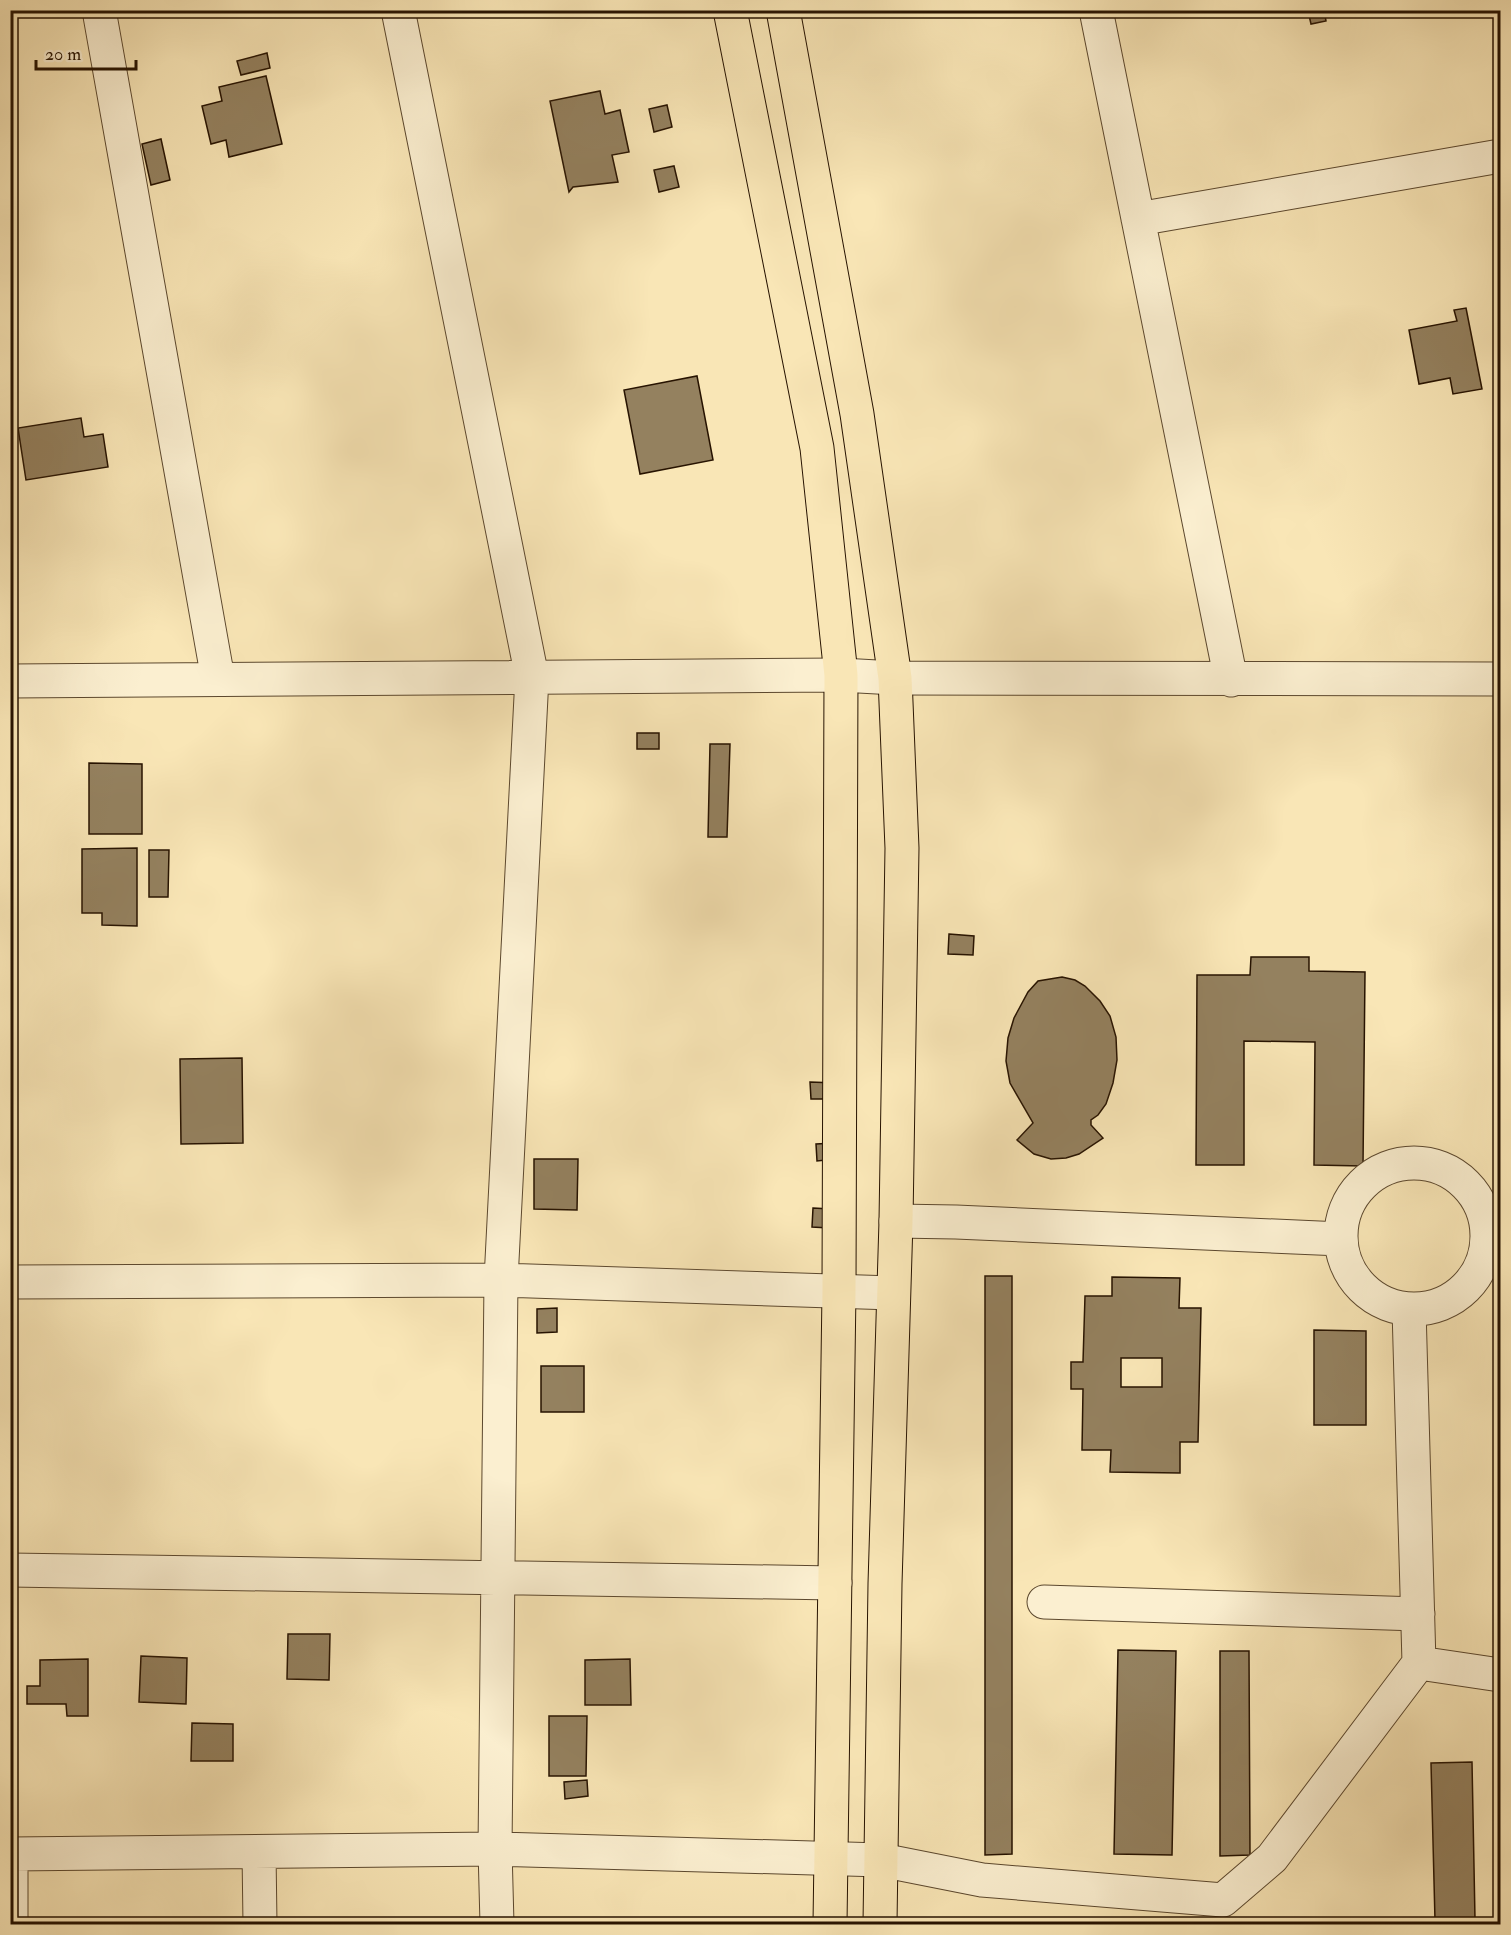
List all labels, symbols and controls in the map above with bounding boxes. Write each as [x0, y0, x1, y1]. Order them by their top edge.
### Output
scale bar [36, 33, 136, 71]
text: 20 m [45, 43, 81, 66]

